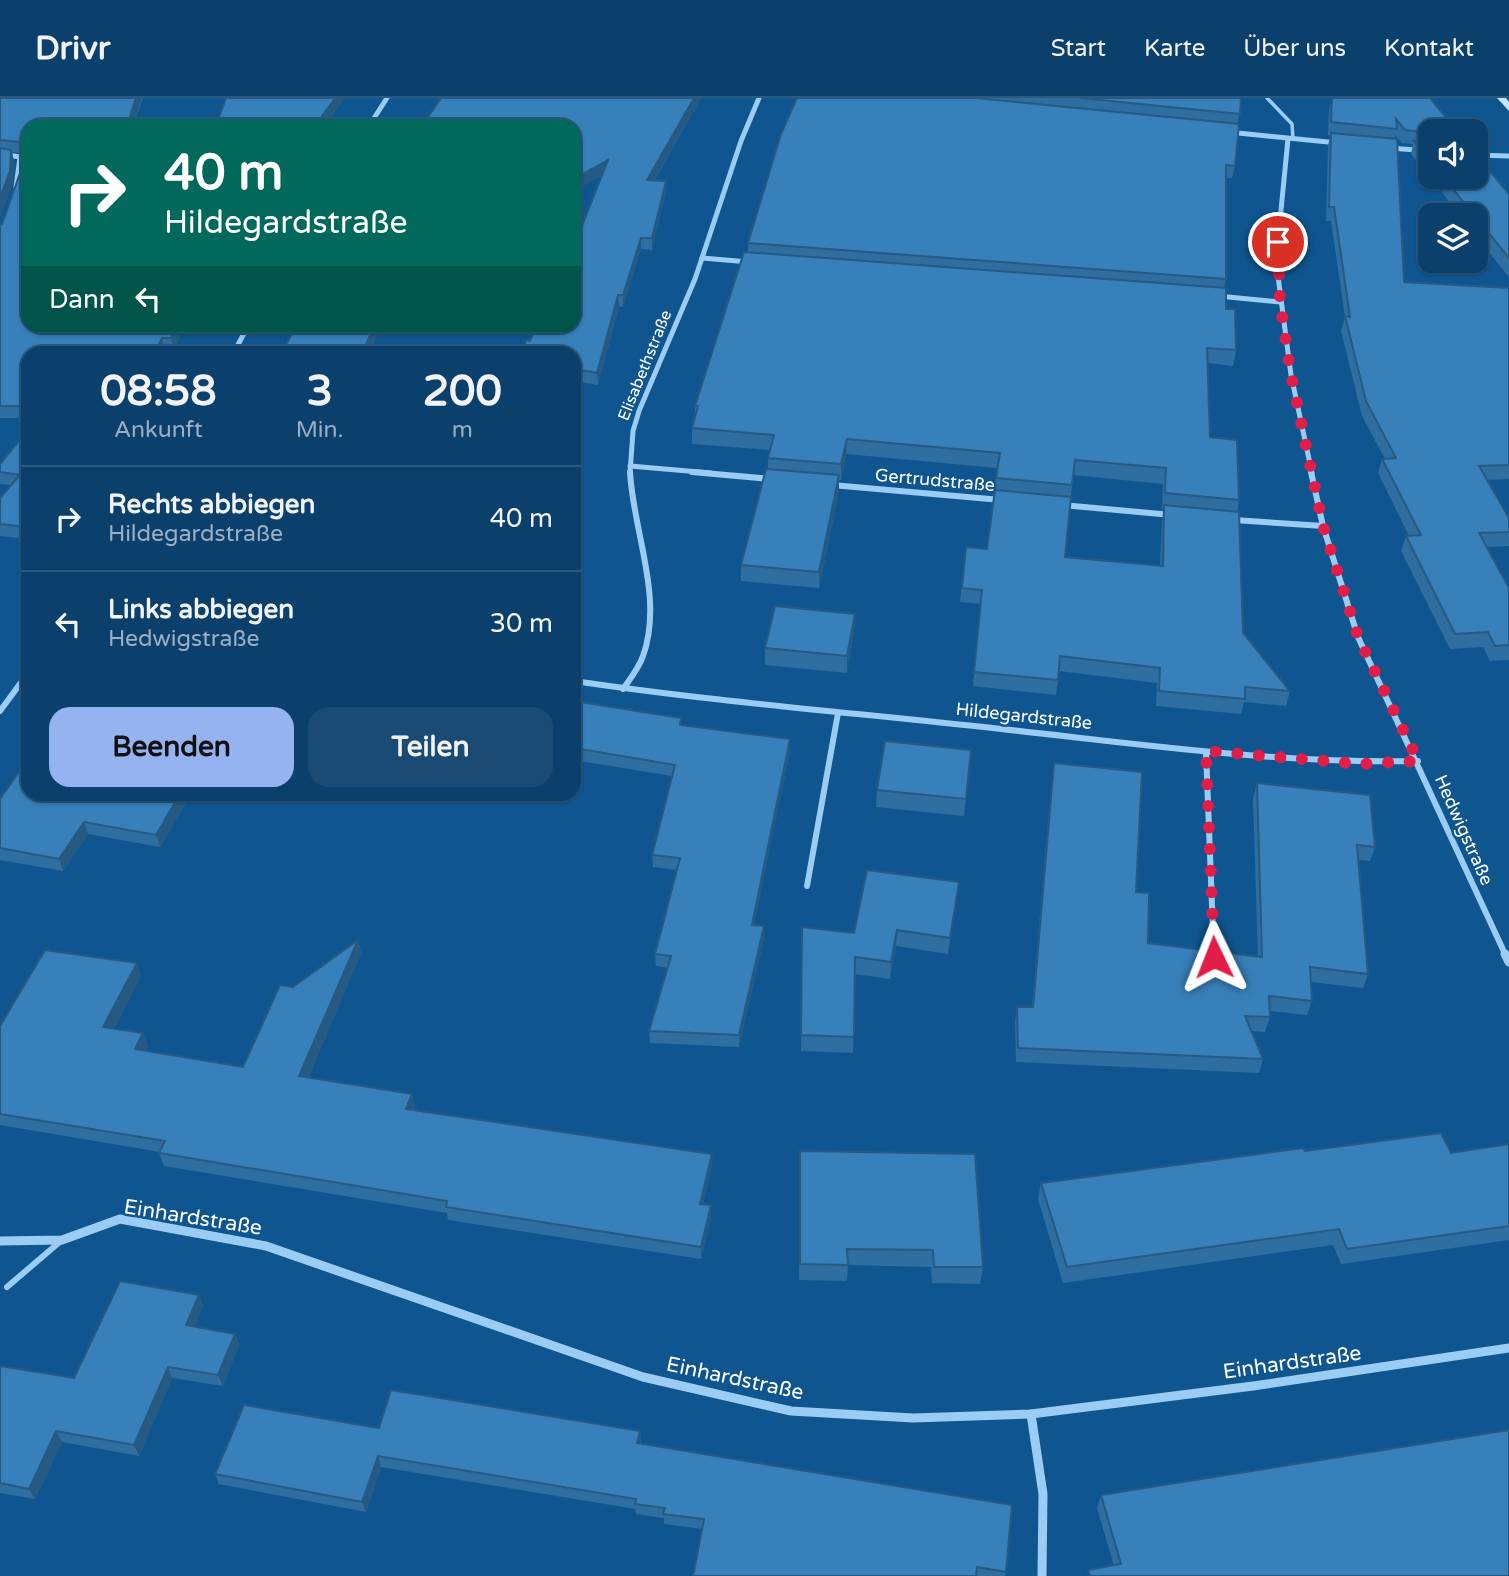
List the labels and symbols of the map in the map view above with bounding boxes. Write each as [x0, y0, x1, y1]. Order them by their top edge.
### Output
pin [1248, 212, 1308, 272]
street label: Elisabethstraße [614, 307, 676, 424]
street label: Gertrudstraße [874, 464, 996, 496]
street label: Hildegardstraße [955, 698, 1093, 734]
street label: Hedwigstraße [1430, 771, 1498, 889]
position arrow [1177, 920, 1251, 994]
street label: Einhardstraße [122, 1194, 264, 1241]
street label: Einhardstraße [1221, 1340, 1363, 1385]
street label: Einhardstraße [664, 1352, 806, 1405]

